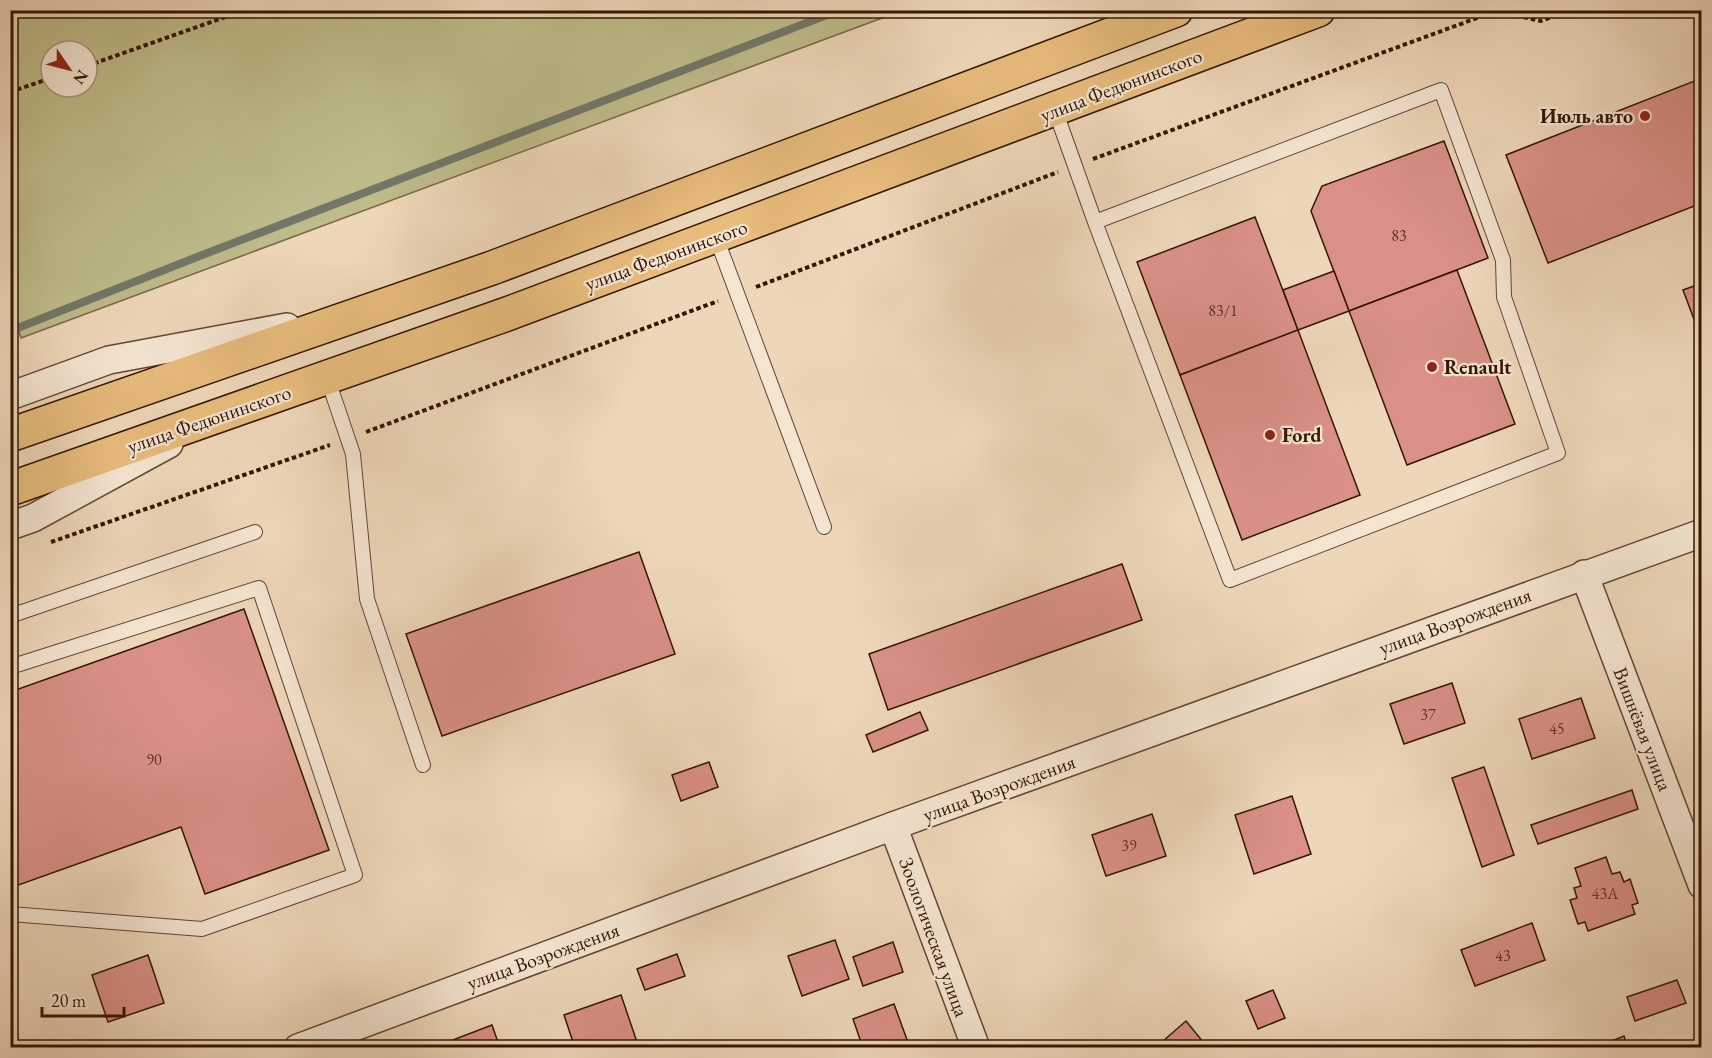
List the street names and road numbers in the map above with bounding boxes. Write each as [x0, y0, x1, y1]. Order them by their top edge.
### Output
street label: улица Федюнинского [1036, 42, 1206, 128]
street label: улица Федюнинского [581, 213, 751, 297]
street label: улица Федюнинского [124, 379, 294, 459]
street label: улица Возрождения [1375, 581, 1535, 661]
street label: Вишнёвая улица [1607, 663, 1679, 795]
street label: улица Возрождения [919, 748, 1079, 828]
street label: Зоологическая улица [893, 854, 975, 1020]
street label: улица Возрождения [463, 916, 623, 996]

